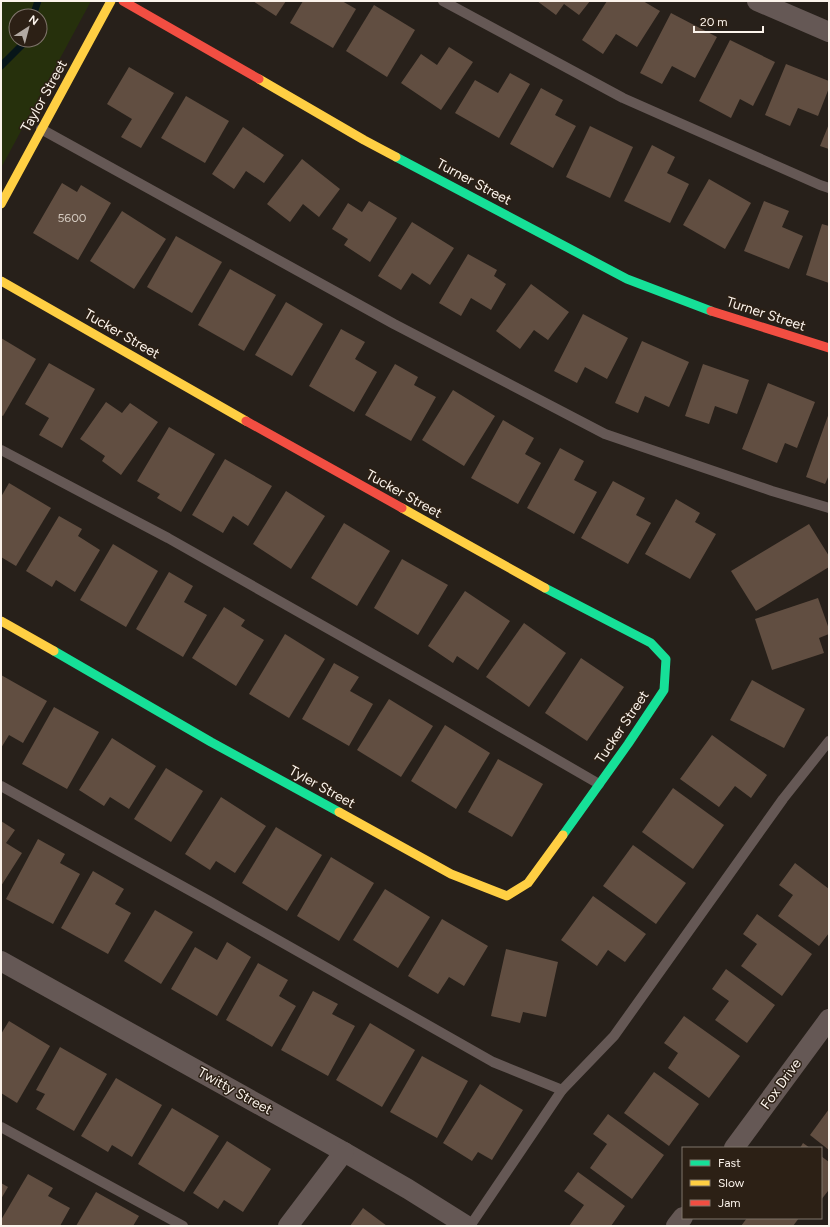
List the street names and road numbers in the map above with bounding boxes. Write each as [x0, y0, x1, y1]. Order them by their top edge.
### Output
street label: Taylor Street [17, 57, 71, 135]
street label: Turner Street [434, 155, 514, 209]
street label: Turner Street [724, 293, 808, 335]
street label: Tucker Street [81, 306, 163, 362]
street label: Tucker Street [363, 466, 445, 522]
street label: Tucker Street [591, 687, 653, 767]
street label: Tyler Street [286, 762, 358, 812]
street label: Fox Drive [757, 1055, 805, 1112]
street label: Twitty Street [195, 1064, 275, 1118]

